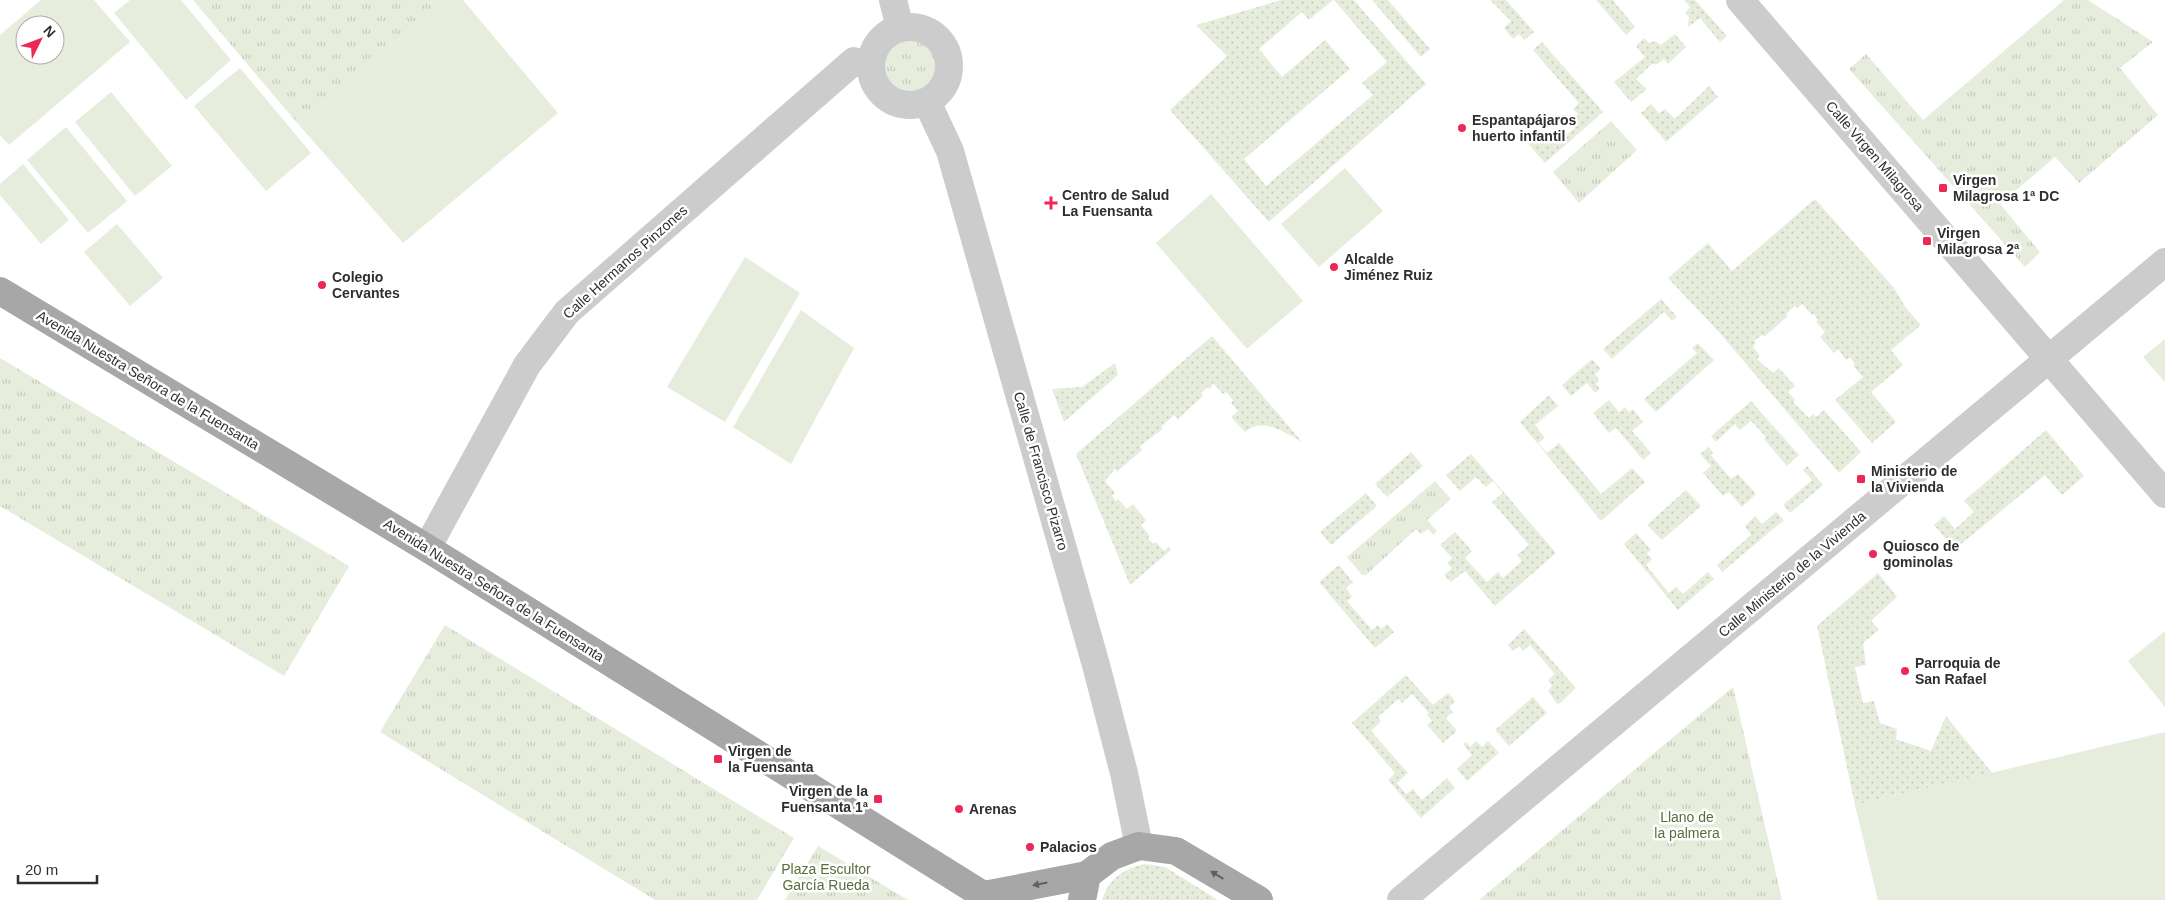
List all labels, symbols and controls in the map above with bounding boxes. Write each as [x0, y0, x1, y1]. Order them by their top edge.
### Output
north arrow [15, 15, 65, 65]
text: N [40, 22, 59, 40]
street label: Calle Virgen Milagrosa [1823, 98, 1927, 214]
place label: Espantapájaros huerto infantil [1472, 112, 1576, 144]
marker: Espantapájaros huerto infantil [1456, 122, 1468, 134]
place label: Virgen Milagrosa 1ª DC [1953, 172, 2059, 204]
marker: Virgen Milagrosa 1ª DC [1937, 182, 1949, 194]
place label: Centro de Salud La Fuensanta [1062, 187, 1169, 219]
marker: Centro de Salud La Fuensanta [1044, 196, 1058, 210]
street label: Calle Hermanos Pinzones [560, 202, 690, 322]
place label: Virgen Milagrosa 2ª [1937, 225, 2020, 257]
marker: Virgen Milagrosa 2ª [1921, 235, 1933, 247]
place label: Alcalde Jiménez Ruiz [1344, 251, 1433, 283]
marker: Alcalde Jiménez Ruiz [1328, 261, 1340, 273]
place label: Colegio Cervantes [332, 269, 400, 301]
marker: Colegio Cervantes [316, 279, 328, 291]
street label: Avenida Nuestra Señora de la Fuensanta [34, 307, 262, 453]
street label: Calle de Francisco Pizarro [1011, 390, 1071, 552]
place label: Ministerio de la Vivienda [1871, 463, 1958, 495]
marker: Ministerio de la Vivienda [1855, 473, 1867, 485]
street label: Calle Ministerio de la Vivienda [1715, 508, 1869, 640]
street label: Avenida Nuestra Señora de la Fuensanta [381, 515, 607, 665]
place label: Quiosco de gominolas [1883, 538, 1959, 570]
marker: Quiosco de gominolas [1867, 548, 1879, 560]
place label: Parroquia de San Rafael [1915, 655, 2001, 687]
marker: Parroquia de San Rafael [1899, 665, 1911, 677]
place label: Virgen de la Fuensanta [728, 743, 814, 775]
marker: Virgen de la Fuensanta [712, 753, 724, 765]
place label: Virgen de la Fuensanta 1ª [781, 783, 869, 815]
marker: Virgen de la Fuensanta 1ª [872, 793, 884, 805]
place label: Arenas [969, 801, 1017, 817]
marker: Arenas [953, 803, 965, 815]
park label: Llano de la palmera [1654, 809, 1720, 841]
place label: Palacios [1040, 839, 1097, 855]
marker: Palacios [1024, 841, 1036, 853]
scale bar [18, 852, 96, 884]
text: 20 m [25, 861, 58, 878]
park label: Plaza Escultor García Rueda [781, 861, 871, 893]
one-way arrow [1210, 871, 1223, 880]
one-way arrow [1031, 881, 1047, 889]

